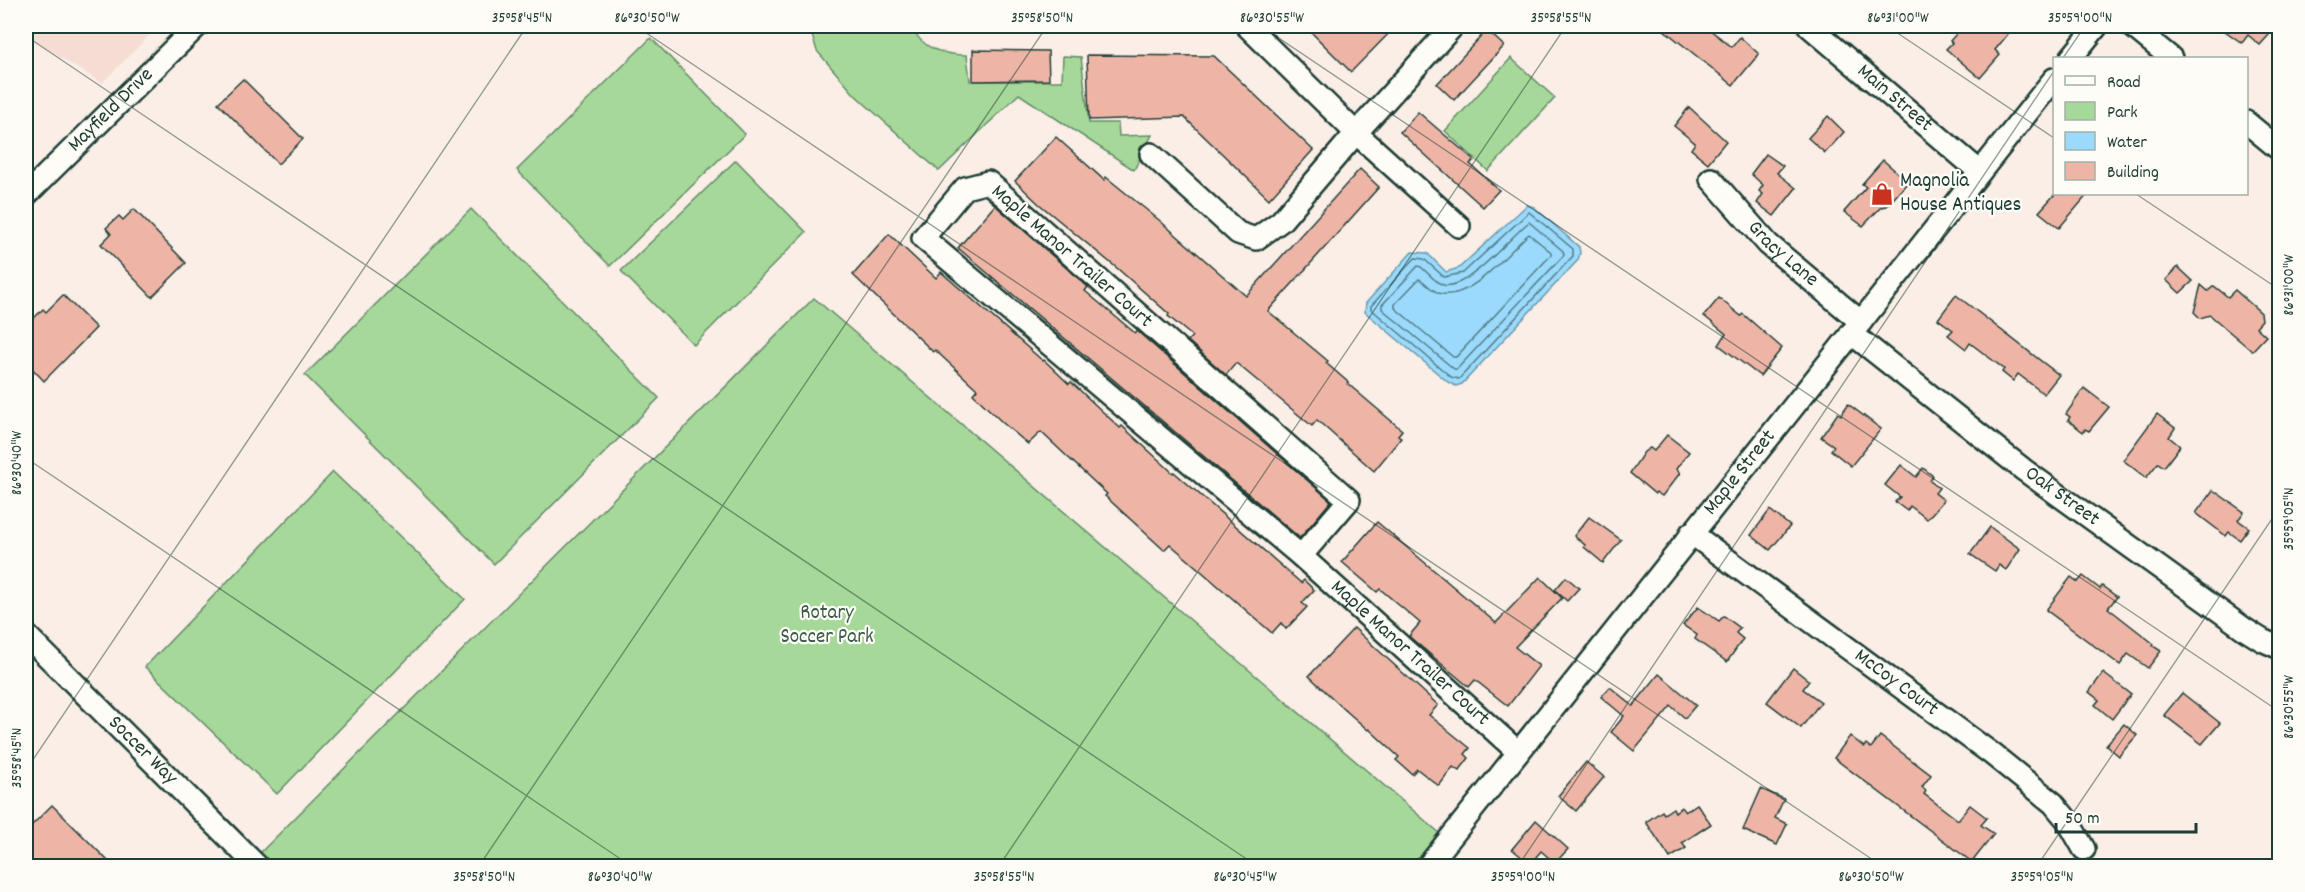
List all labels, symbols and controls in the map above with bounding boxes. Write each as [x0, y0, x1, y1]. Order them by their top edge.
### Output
text: 35°58'45"N [492, 8, 552, 30]
text: 86°30'50"W [614, 8, 680, 30]
text: 35°58'50"N [1011, 8, 1073, 30]
text: 86°30'55"W [1240, 8, 1304, 30]
text: 35°58'55"N [1531, 8, 1591, 30]
text: 86°31'00"W [1867, 8, 1929, 30]
text: 35°59'00"N [2048, 8, 2112, 30]
legend [2053, 57, 2248, 195]
street label: Main Street [1850, 58, 1939, 140]
street label: Mayfield Drive [62, 61, 161, 160]
text: Road [2107, 71, 2141, 96]
text: Park [2107, 101, 2138, 126]
text: Water [2107, 131, 2147, 156]
text: Building [2107, 161, 2159, 186]
place label: Magnolia House Antiques [1900, 167, 2021, 221]
street label: Maple Manor Trailer Court [984, 178, 1159, 336]
shop icon: Magnolia House Antiques [1869, 181, 1895, 207]
street label: Gracy Lane [1739, 214, 1825, 295]
text: 86°31'00"W [2279, 254, 2301, 316]
street label: Maple Street [1697, 424, 1784, 522]
text: 86°30'40"W [7, 430, 29, 495]
street label: Oak Street [2018, 460, 2106, 535]
text: 35°59'05"N [2279, 487, 2301, 551]
street label: Maple Manor Trailer Court [1323, 574, 1496, 734]
park label: Rotary Soccer Park [780, 599, 874, 653]
street label: McCoy Court [1847, 642, 1944, 725]
text: 86°30'55"W [2279, 675, 2301, 739]
street label: Soccer Way [100, 709, 184, 793]
text: 35°58'45"N [7, 728, 29, 788]
scale bar [2056, 796, 2196, 834]
text: 50 m [2065, 807, 2100, 832]
text: 35°58'50"N [453, 867, 515, 889]
text: 86°30'40"W [588, 867, 653, 889]
text: 35°58'55"N [974, 867, 1034, 889]
text: 86°30'45"W [1213, 867, 1277, 889]
text: 35°59'00"N [1491, 867, 1555, 889]
text: 86°30'50"W [1838, 867, 1904, 889]
text: 35°59'05"N [2010, 867, 2074, 889]

